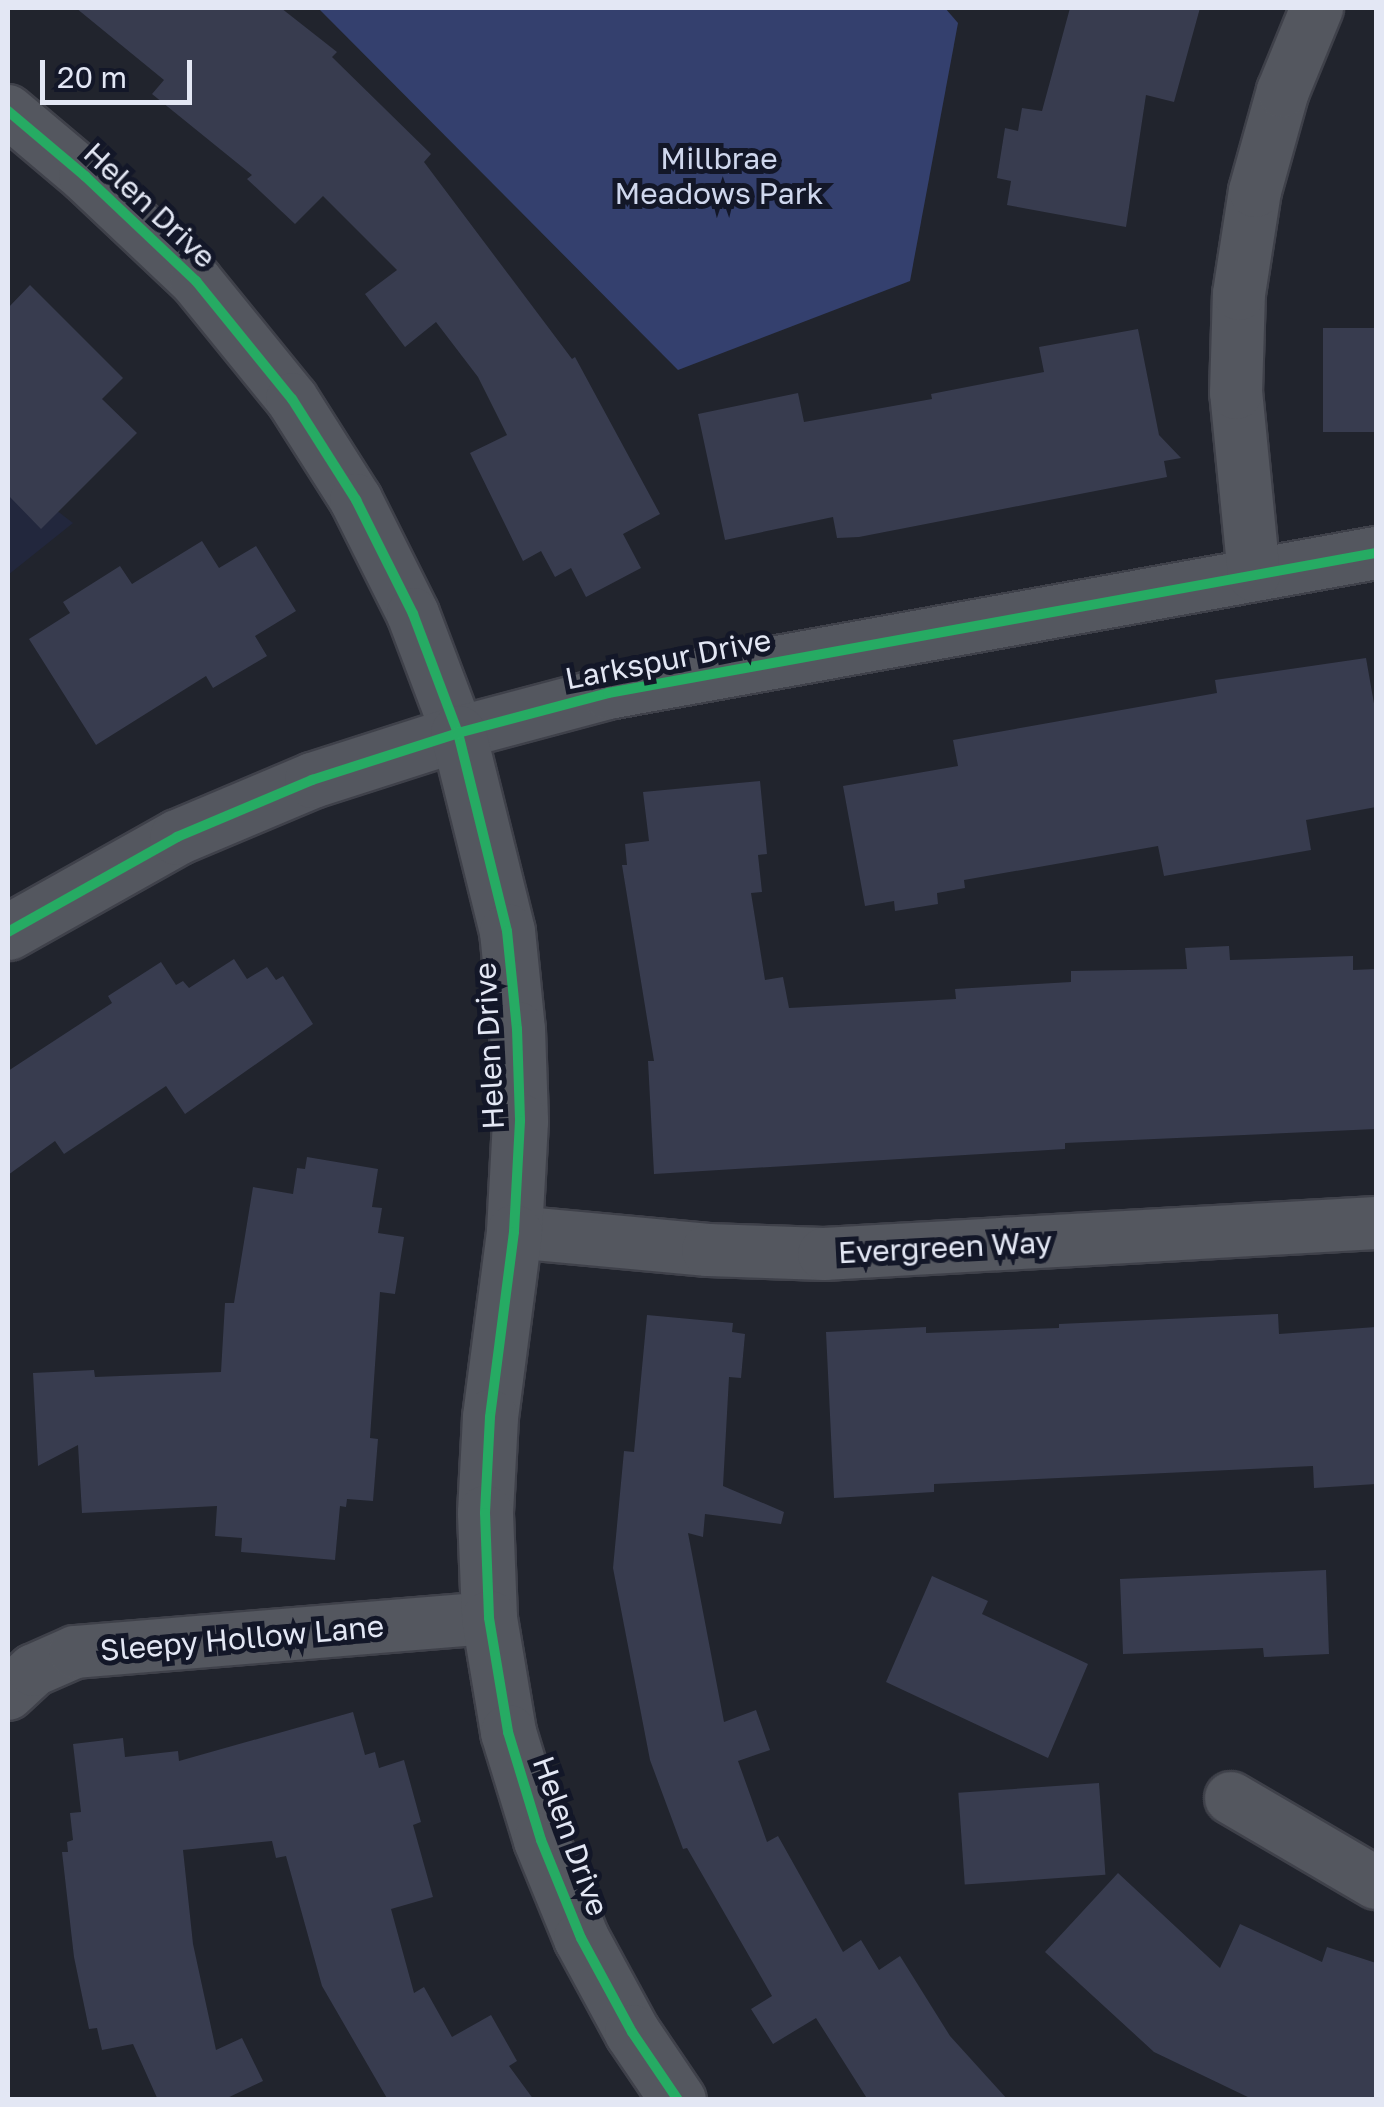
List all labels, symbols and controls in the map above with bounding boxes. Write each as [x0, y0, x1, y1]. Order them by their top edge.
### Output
scale bar [45, 40, 198, 102]
text: 20 m [57, 59, 127, 95]
street label: Helen Drive [77, 135, 223, 275]
park label: Millbrae Meadows Park [615, 140, 823, 210]
street label: Larkspur Drive [562, 621, 774, 697]
street label: Helen Drive [467, 962, 511, 1130]
street label: Evergreen Way [837, 1223, 1053, 1271]
street label: Sleepy Hollow Lane [99, 1608, 385, 1668]
street label: Helen Drive [525, 1751, 617, 1921]

